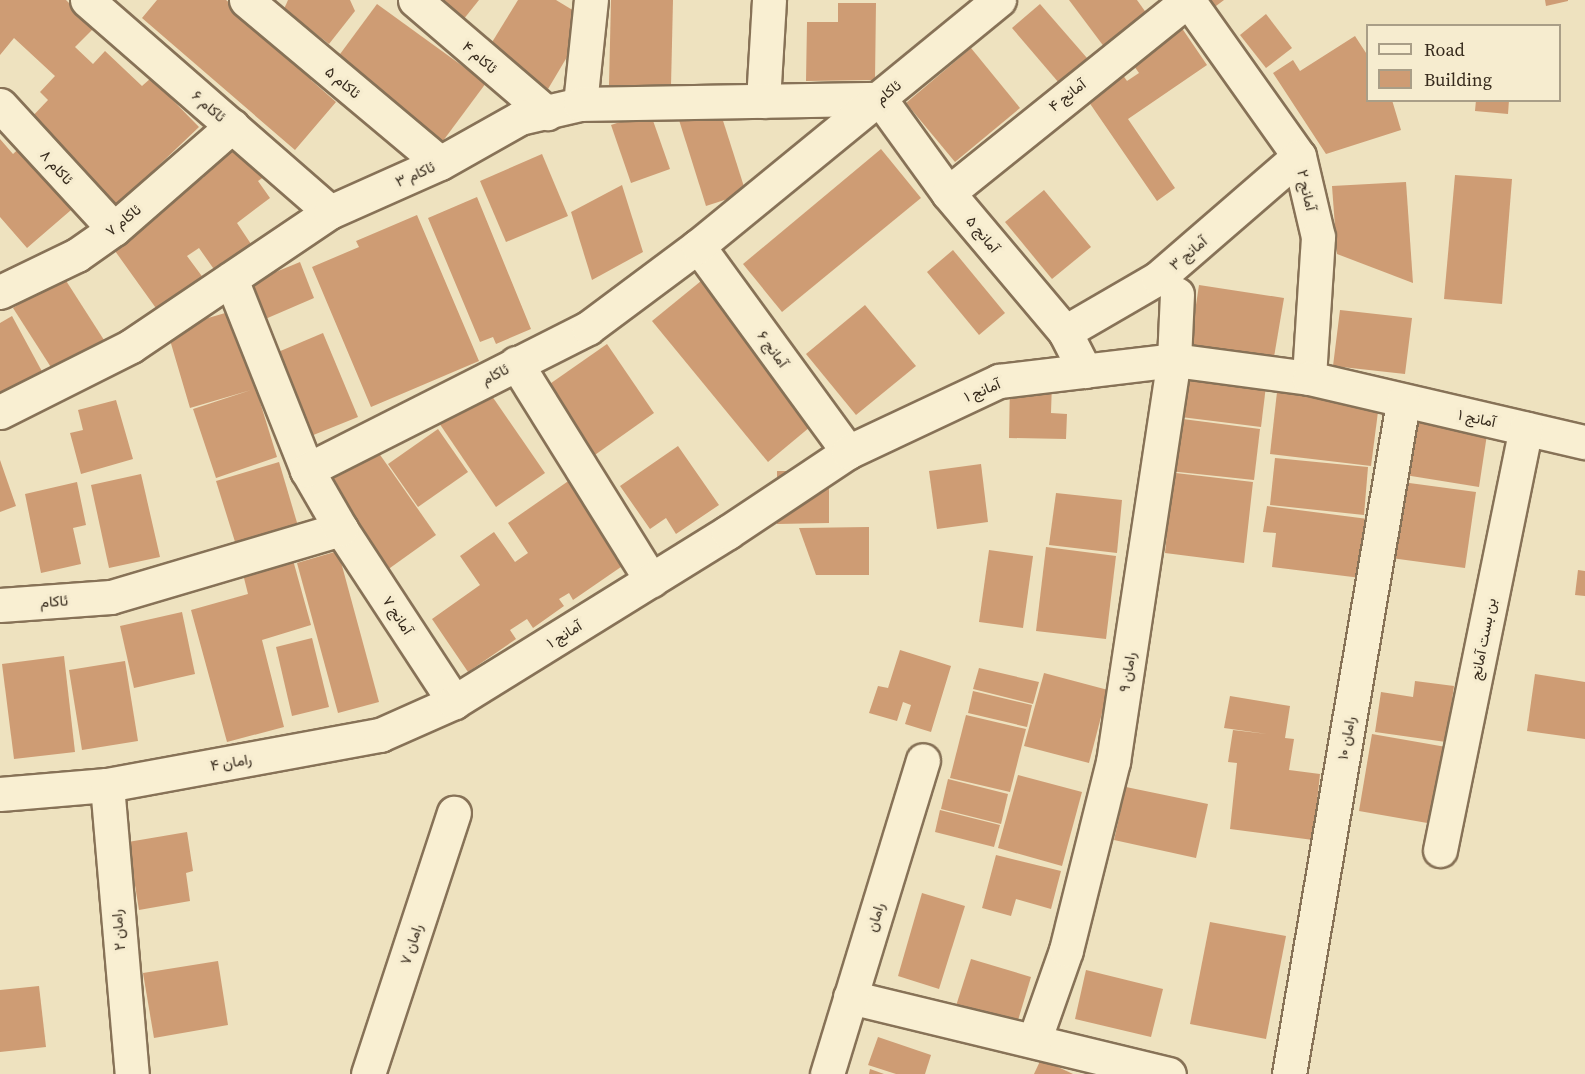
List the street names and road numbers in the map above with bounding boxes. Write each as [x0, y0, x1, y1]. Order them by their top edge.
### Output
street label: ئاکام ۴ [459, 37, 501, 77]
street label: ئاکام ۵ [322, 62, 364, 102]
street label: آمانج ۴ [1045, 75, 1089, 115]
street label: ئاکام [871, 76, 905, 108]
street label: ئاکام ۶ [188, 86, 230, 126]
street label: ئاکام ۸ [37, 146, 77, 188]
street label: ئاکام ۳ [392, 157, 438, 191]
street label: آمانج ۲ [1294, 168, 1320, 212]
street label: ئاکام ۷ [102, 200, 144, 240]
street label: آمانج ۵ [962, 212, 1004, 256]
street label: آمانج ۳ [1166, 232, 1210, 274]
street label: آمانج ۶ [754, 327, 792, 371]
street label: ئاکام [478, 360, 512, 388]
street label: آمانج ۱ [961, 374, 1003, 406]
street label: آمانج ۱ [1457, 405, 1497, 431]
street label: ئاکام [39, 591, 69, 611]
street label: آمانج ۷ [379, 592, 417, 638]
street label: بن بست آمانج [1466, 596, 1500, 682]
street label: آمانج ۱ [543, 616, 585, 652]
street label: رامان ۹ [1115, 651, 1139, 693]
street label: رامان ۱۰ [1333, 715, 1359, 761]
street label: رامان ۴ [209, 750, 253, 774]
street label: رامان [862, 900, 888, 934]
street label: رامان ۲ [107, 909, 129, 951]
street label: رامان ۷ [396, 921, 426, 967]

